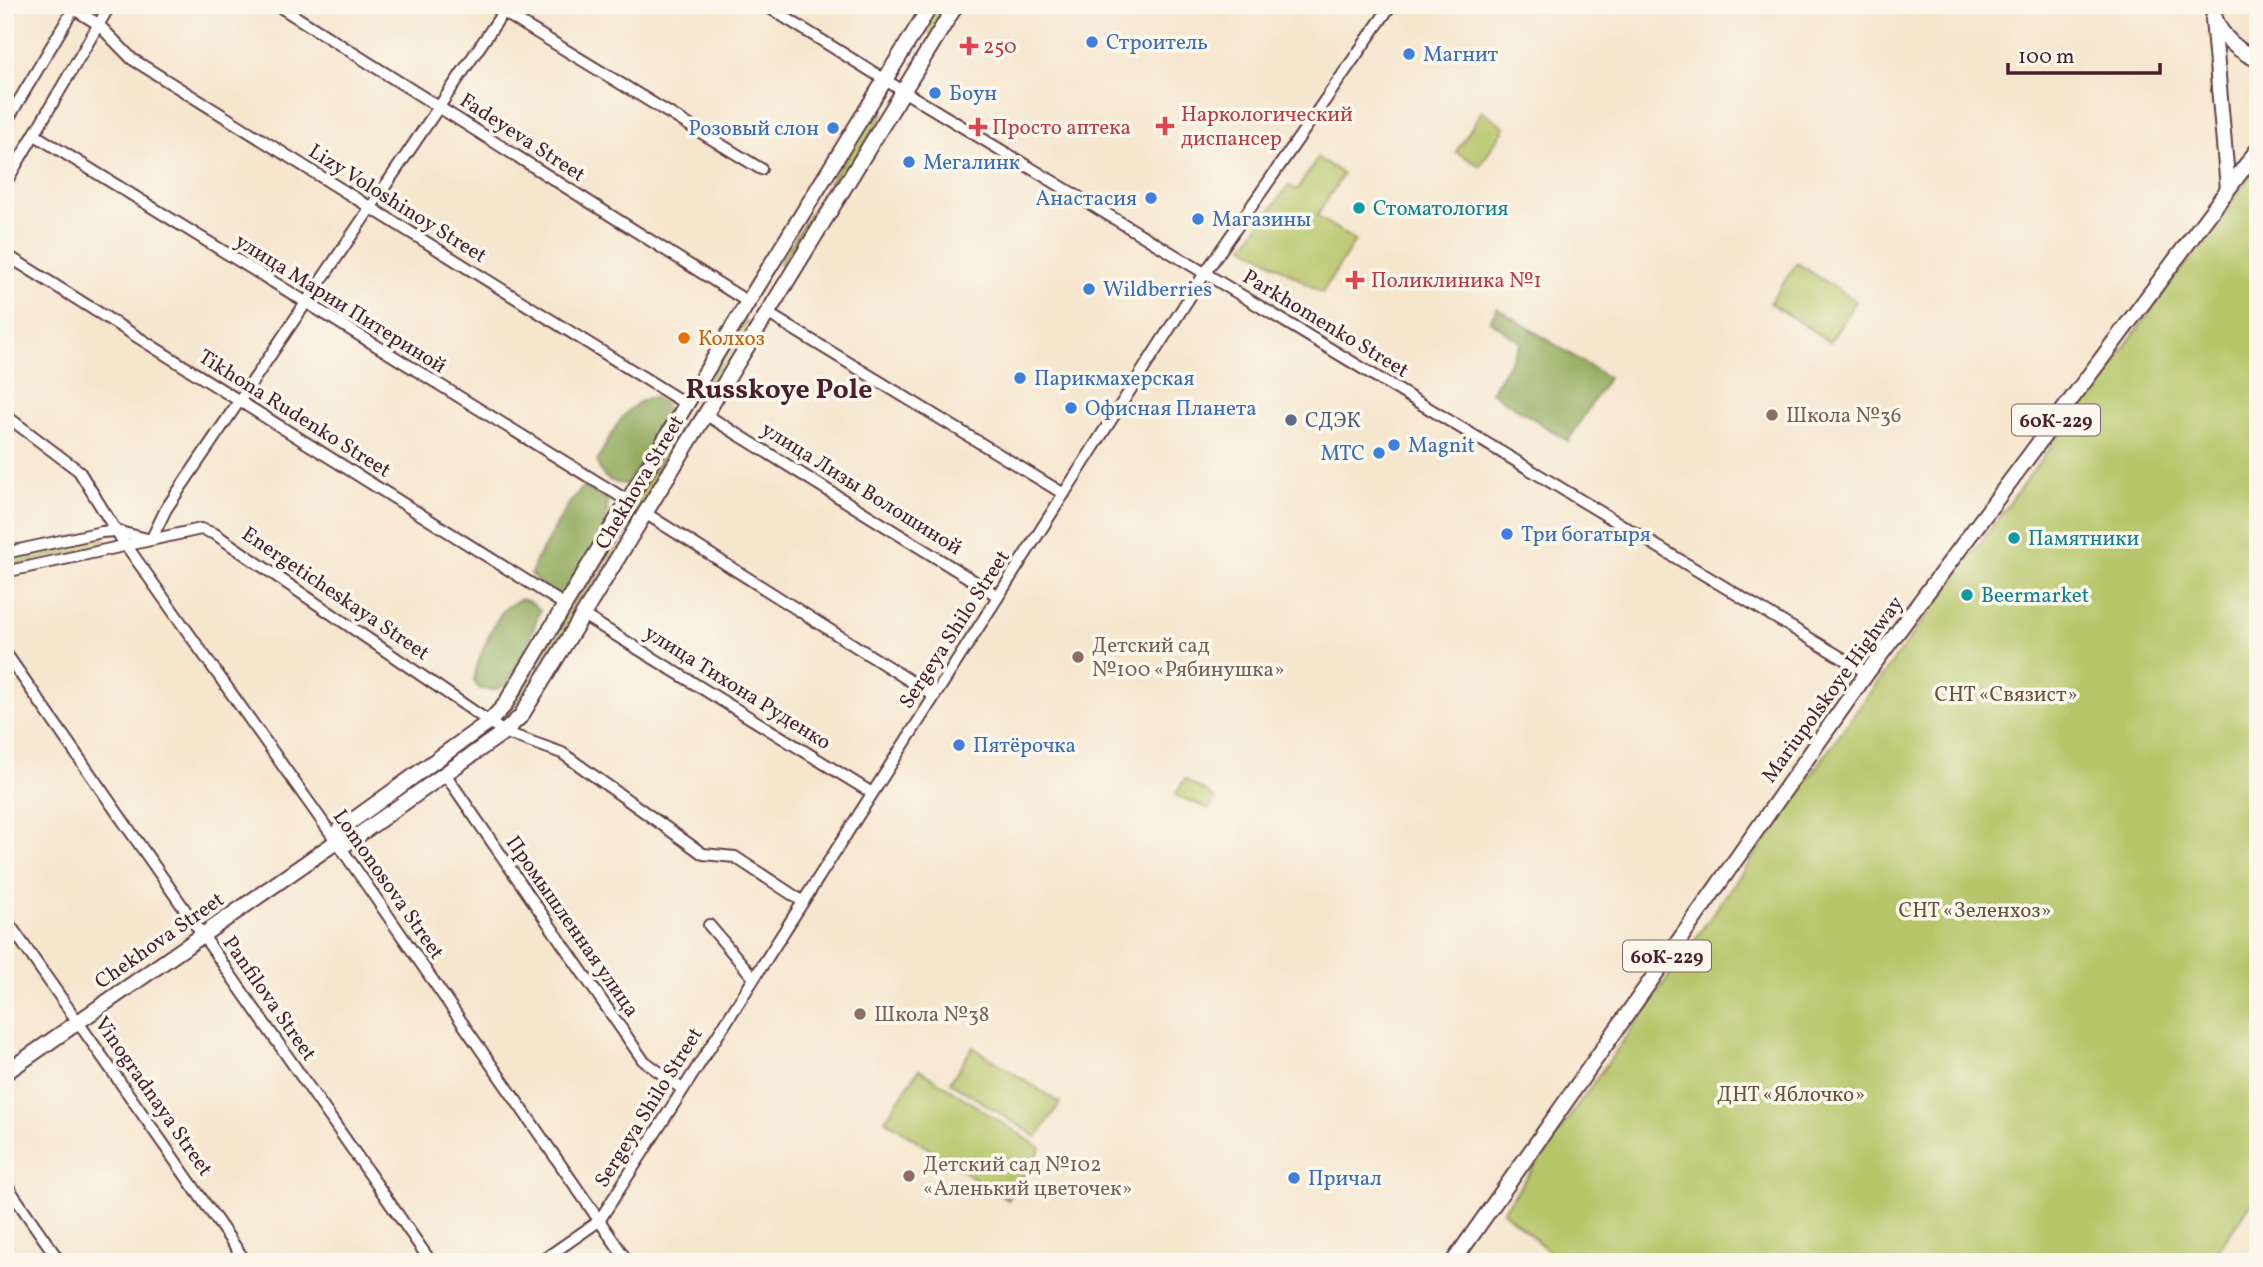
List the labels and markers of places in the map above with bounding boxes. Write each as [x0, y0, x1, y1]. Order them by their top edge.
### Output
place label: Строитель [1106, 29, 1208, 58]
place label: 250 [983, 33, 1017, 62]
marker: Строитель [1084, 34, 1100, 50]
marker: 250 [961, 38, 977, 54]
place label: Магнит [1423, 41, 1499, 70]
marker: Магнит [1401, 46, 1417, 62]
place label: Боун [949, 80, 997, 109]
marker: Боун [927, 85, 943, 101]
place label: Наркологический диспансер [1181, 101, 1353, 154]
place label: Просто аптека [992, 114, 1131, 143]
place label: Розовый слон [689, 115, 819, 144]
marker: Наркологический диспансер [1155, 116, 1175, 136]
marker: Просто аптека [970, 119, 986, 135]
marker: Розовый слон [825, 120, 841, 136]
place label: Мегалинк [923, 149, 1020, 178]
marker: Мегалинк [901, 154, 917, 170]
place label: Анастасия [1035, 185, 1137, 214]
marker: Анастасия [1143, 190, 1159, 206]
place label: Стоматология [1373, 195, 1509, 224]
marker: Стоматология [1351, 200, 1367, 216]
place label: Магазины [1212, 206, 1311, 235]
marker: Магазины [1190, 211, 1206, 227]
place label: Поликлиника №1 [1371, 267, 1542, 296]
marker: Поликлиника №1 [1345, 270, 1365, 290]
place label: Wildberries [1103, 276, 1212, 305]
marker: Wildberries [1081, 281, 1097, 297]
place label: Колхоз [698, 325, 765, 354]
marker: Колхоз [676, 330, 692, 346]
place label: Парикмахерская [1034, 365, 1195, 394]
marker: Парикмахерская [1012, 370, 1028, 386]
place label: Офисная Планета [1085, 395, 1257, 424]
marker: Офисная Планета [1063, 400, 1079, 416]
place label: Школа №36 [1786, 402, 1901, 431]
place label: СДЭК [1305, 407, 1361, 436]
marker: Школа №36 [1764, 407, 1780, 423]
marker: СДЭК [1283, 412, 1299, 428]
place label: Magnit [1408, 432, 1475, 461]
marker: Magnit [1386, 437, 1402, 453]
place label: МТС [1320, 440, 1365, 469]
marker: МТС [1371, 445, 1387, 461]
place label: Три богатыря [1521, 521, 1651, 550]
place label: Памятники [2028, 525, 2140, 554]
marker: Три богатыря [1499, 526, 1515, 542]
marker: Памятники [2006, 530, 2022, 546]
place label: Beermarket [1981, 582, 2089, 611]
marker: Beermarket [1959, 587, 1975, 603]
place label: Детский сад №100 «Рябинушка» [1092, 632, 1285, 685]
marker: Детский сад №100 «Рябинушка» [1070, 649, 1086, 665]
place label: Пятёрочка [973, 732, 1076, 761]
marker: Пятёрочка [951, 737, 967, 753]
place label: Школа №38 [874, 1001, 989, 1030]
marker: Школа №38 [852, 1006, 868, 1022]
place label: Детский сад №102 «Аленький цветочек» [923, 1151, 1132, 1204]
place label: Причал [1308, 1165, 1382, 1194]
marker: Детский сад №102 «Аленький цветочек» [901, 1168, 917, 1184]
marker: Причал [1286, 1170, 1302, 1186]

